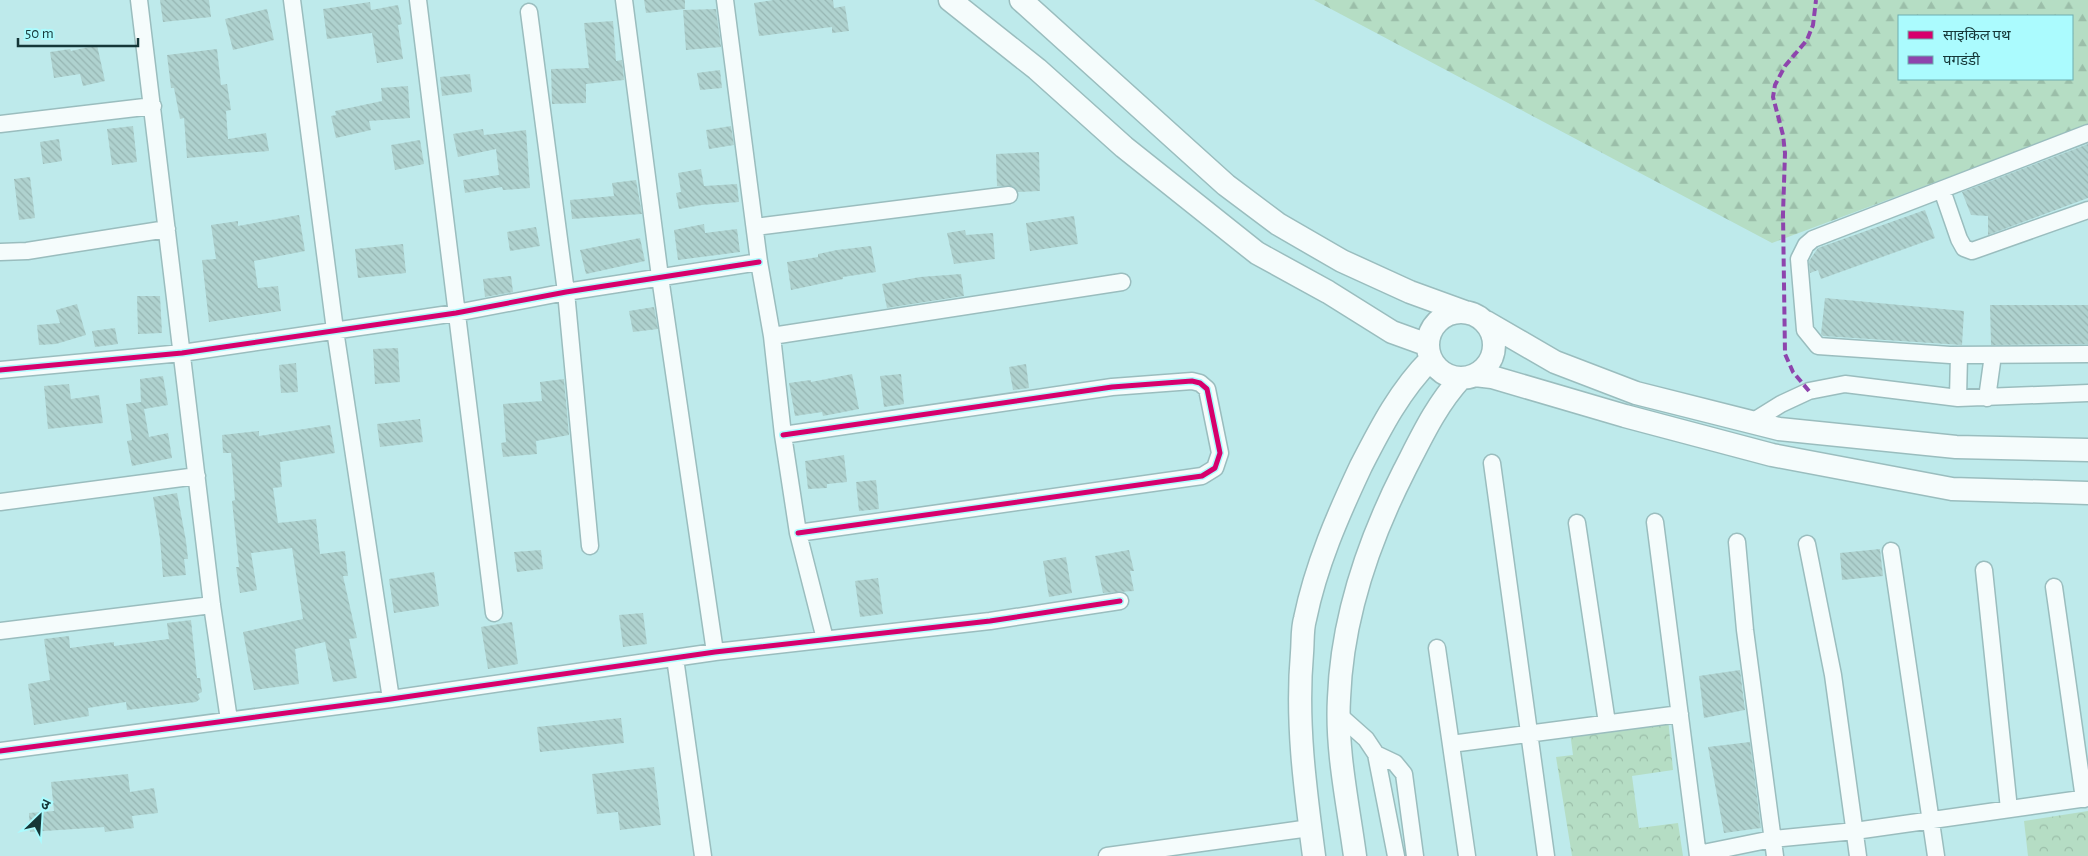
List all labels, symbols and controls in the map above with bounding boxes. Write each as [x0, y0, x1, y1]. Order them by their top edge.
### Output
scale bar [18, 15, 138, 47]
legend [1898, 15, 2073, 80]
text: 50 m [25, 26, 54, 41]
text: साइकिल पथ [1943, 27, 2011, 43]
text: पगडंडी [1943, 52, 1981, 68]
north arrow [15, 791, 65, 841]
text: उ [38, 797, 52, 814]

